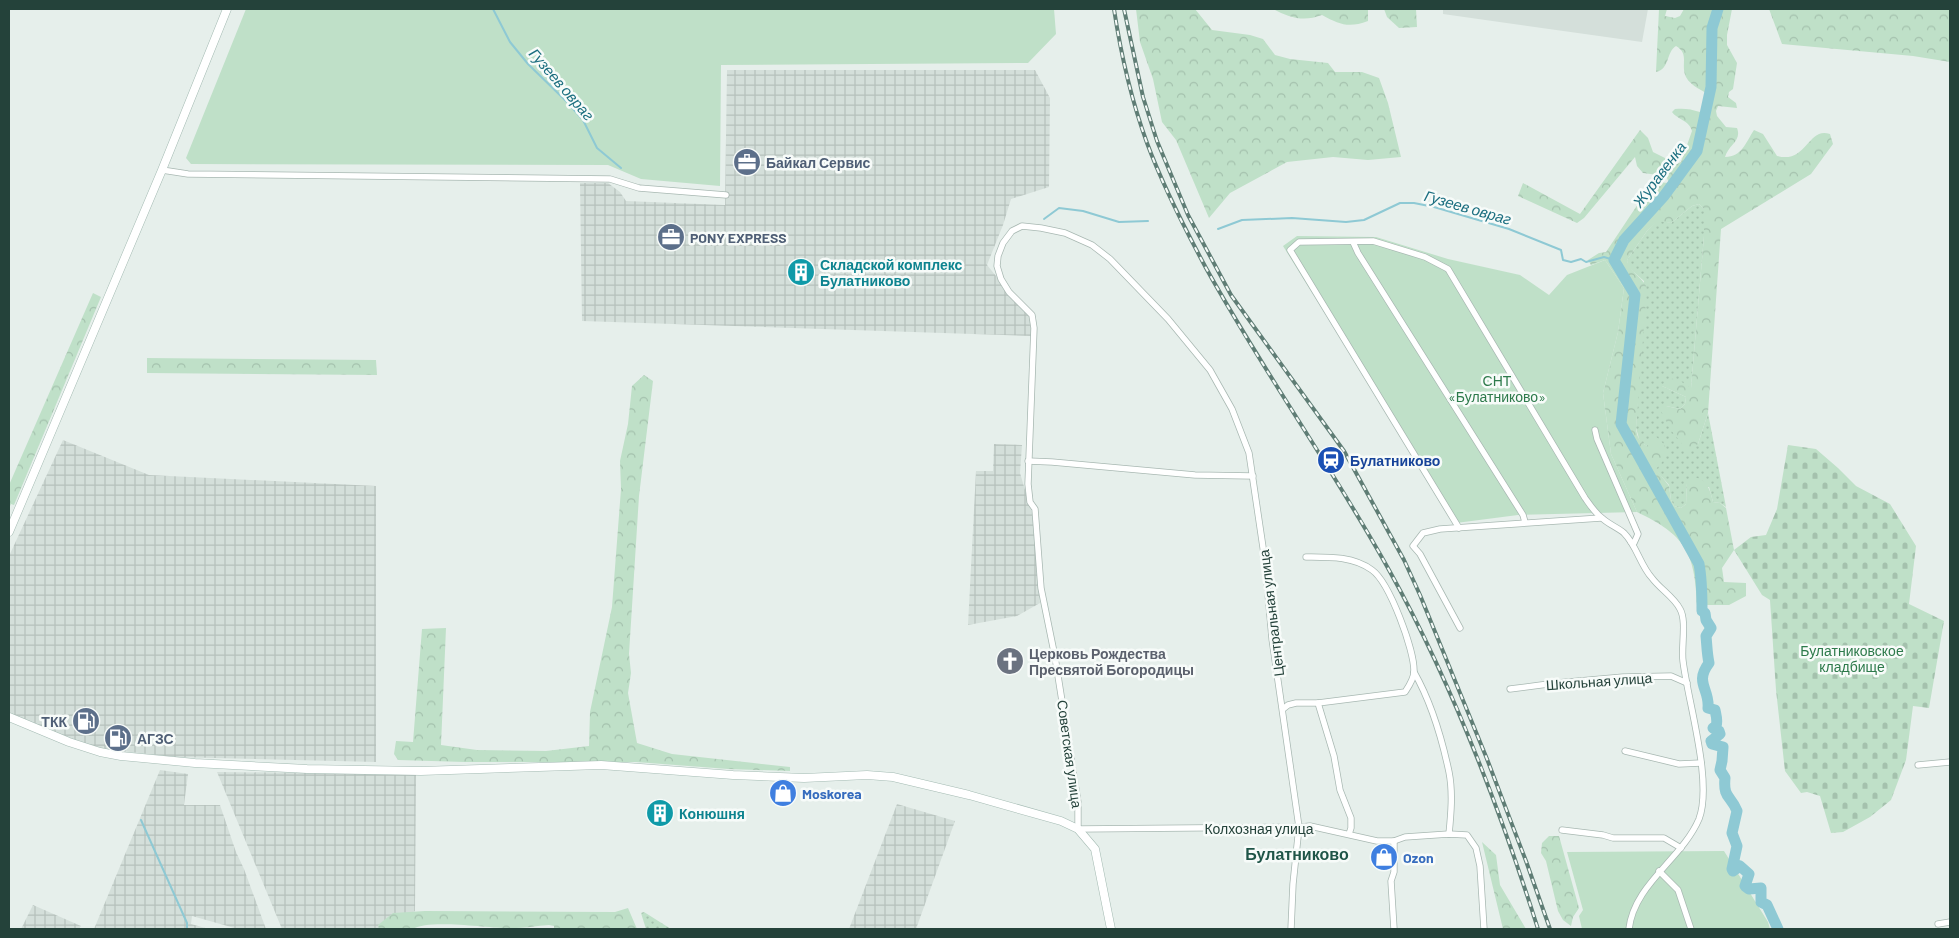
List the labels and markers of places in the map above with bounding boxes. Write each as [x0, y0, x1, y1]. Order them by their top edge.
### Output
office icon: Байкал Сервис [732, 147, 762, 177]
place label: Байкал Сервис [766, 154, 871, 171]
office icon: PONY EXPRESS [656, 222, 686, 252]
place label: PONY EXPRESS [690, 229, 787, 246]
place label: Складской комплекс Булатниково [820, 256, 963, 289]
building icon: Складской комплекс Булатниково [786, 257, 816, 287]
station icon: Булатниково [1316, 445, 1346, 475]
place label: Булатниково [1350, 452, 1440, 469]
place label: Церковь Рождества Пресвятой Богородицы [1029, 645, 1194, 678]
church icon: Церковь Рождества Пресвятой Богородицы [995, 646, 1025, 676]
fuel station icon: ТКК [71, 706, 101, 736]
place label: ТКК [41, 713, 67, 730]
fuel station icon: АГЗС [103, 723, 133, 753]
place label: АГЗС [137, 730, 174, 747]
shop icon: Moskorea [768, 778, 798, 808]
place label: Moskorea [802, 785, 862, 802]
building icon: Конюшня [645, 798, 675, 828]
place label: Конюшня [679, 805, 745, 822]
shop icon: Ozon [1369, 842, 1399, 872]
place label: Ozon [1403, 849, 1434, 866]

